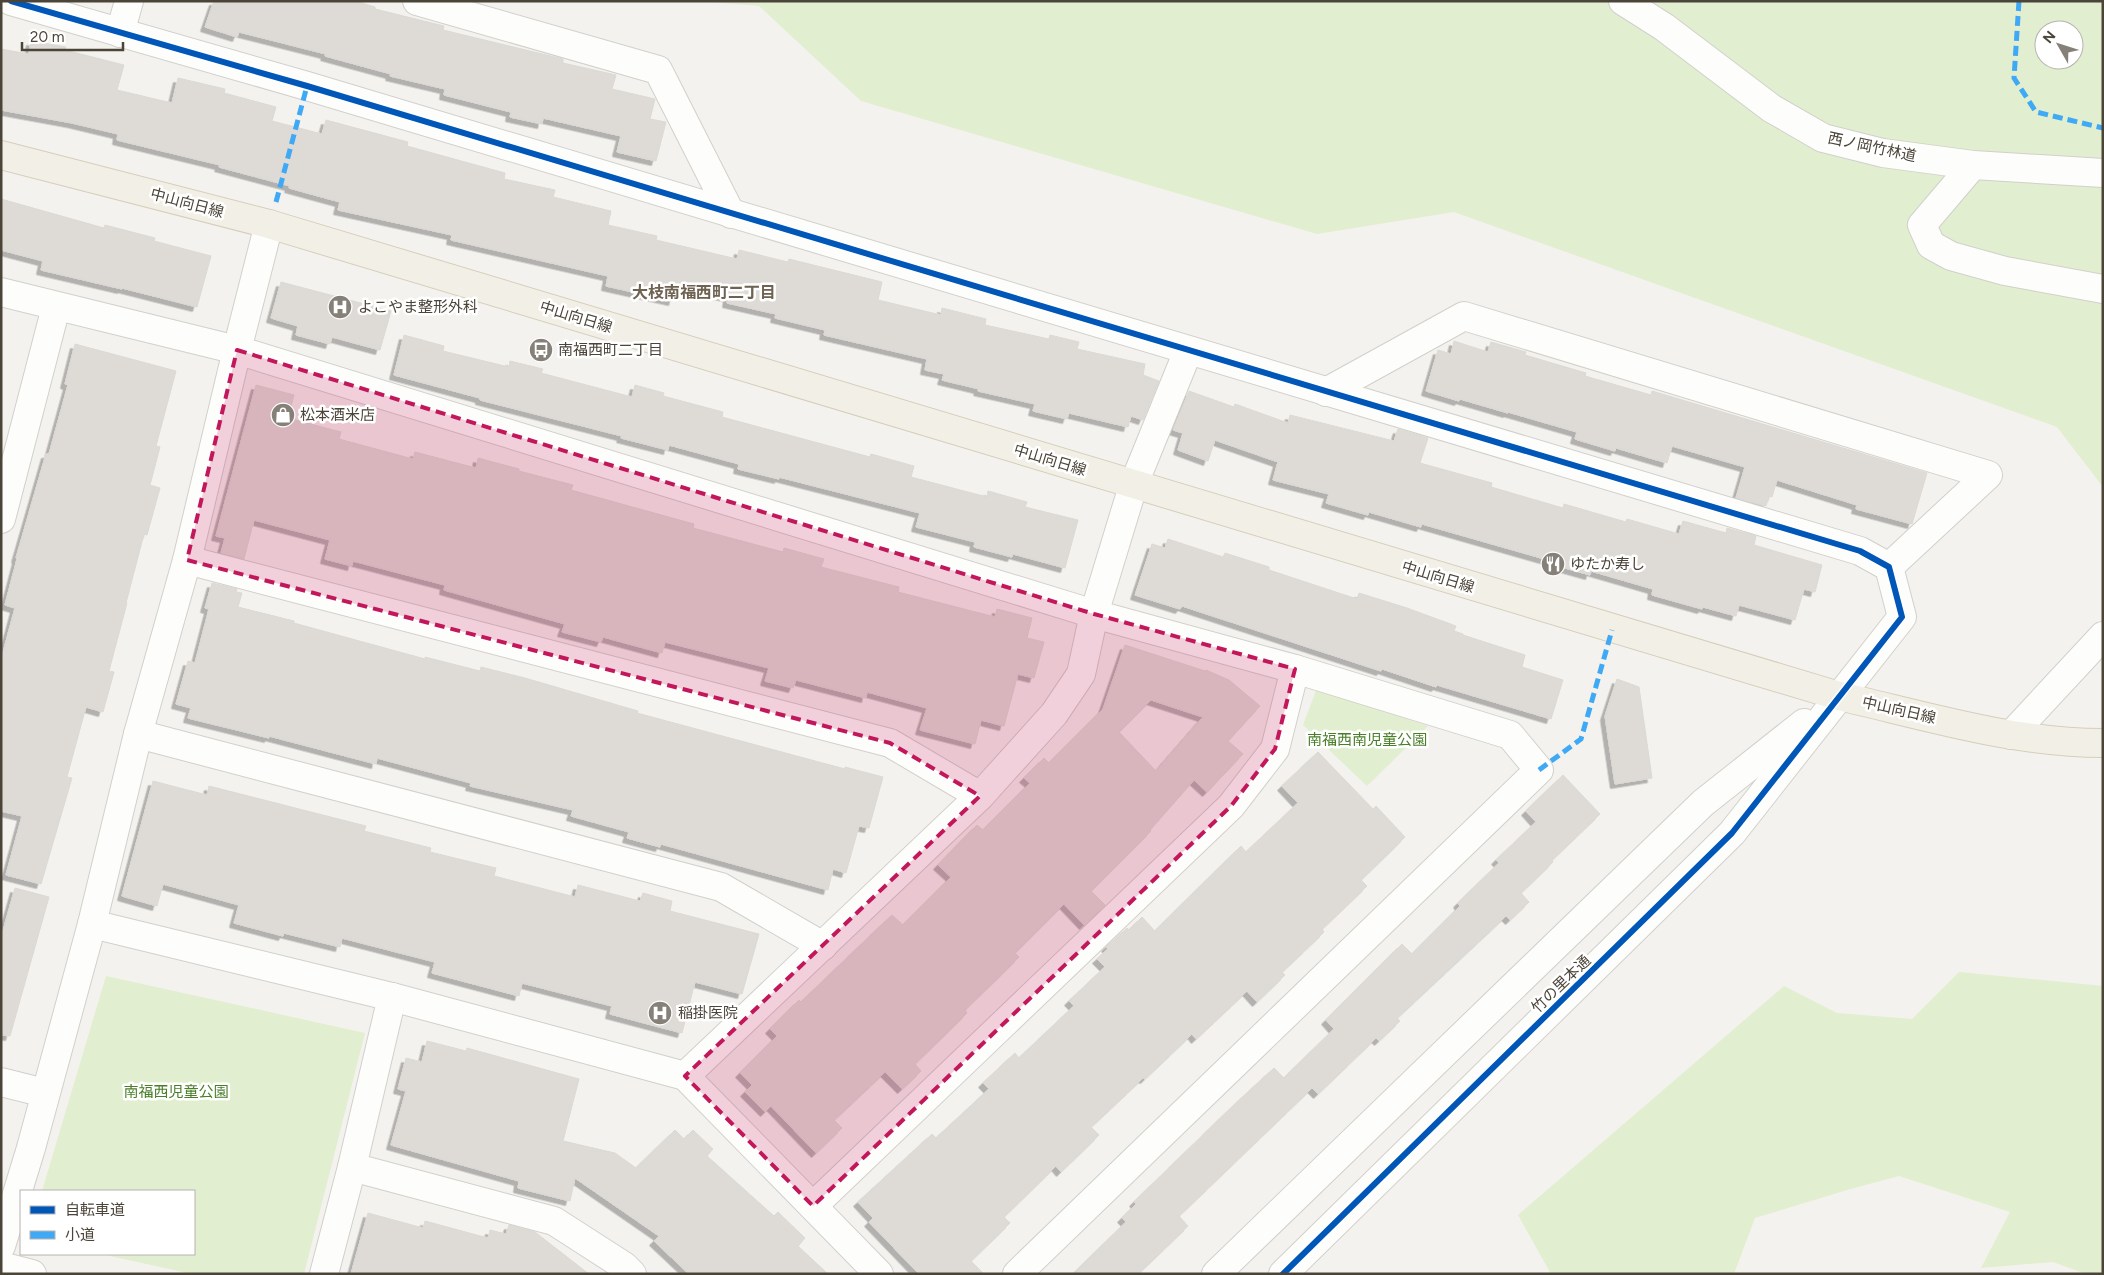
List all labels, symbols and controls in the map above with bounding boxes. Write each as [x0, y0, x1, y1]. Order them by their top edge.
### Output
scale bar [22, 20, 124, 52]
north arrow [2034, 20, 2084, 70]
text: 20 m [30, 28, 64, 46]
text: N [2039, 28, 2059, 47]
street label: 西ノ岡竹林道 [1826, 129, 1918, 165]
street label: 中山向日線 [148, 185, 226, 221]
district label: 大枝南福西町二丁目 [632, 283, 776, 302]
hospital icon: よこやま整形外科 [327, 294, 353, 320]
street label: 中山向日線 [537, 297, 615, 337]
place label: よこやま整形外科 [358, 298, 478, 316]
bus stop icon: 南福西町二丁目 [528, 337, 554, 363]
place label: 南福西町二丁目 [558, 341, 663, 359]
shop icon: 松本酒米店 [270, 402, 296, 428]
place label: 松本酒米店 [300, 406, 375, 424]
street label: 中山向日線 [1011, 440, 1089, 480]
restaurant icon: ゆたか寿し [1540, 551, 1566, 577]
place label: ゆたか寿し [1570, 555, 1645, 573]
street label: 中山向日線 [1399, 557, 1477, 597]
street label: 中山向日線 [1860, 693, 1938, 727]
park label: 南福西南児童公園 [1307, 731, 1427, 749]
street label: 竹の里本通 [1528, 951, 1594, 1017]
hospital icon: 稲掛医院 [647, 1000, 673, 1026]
place label: 稲掛医院 [678, 1004, 738, 1022]
park label: 南福西児童公園 [123, 1083, 229, 1101]
legend [20, 1190, 195, 1255]
text: 自転車道 [65, 1201, 125, 1219]
text: 小道 [65, 1226, 95, 1244]

